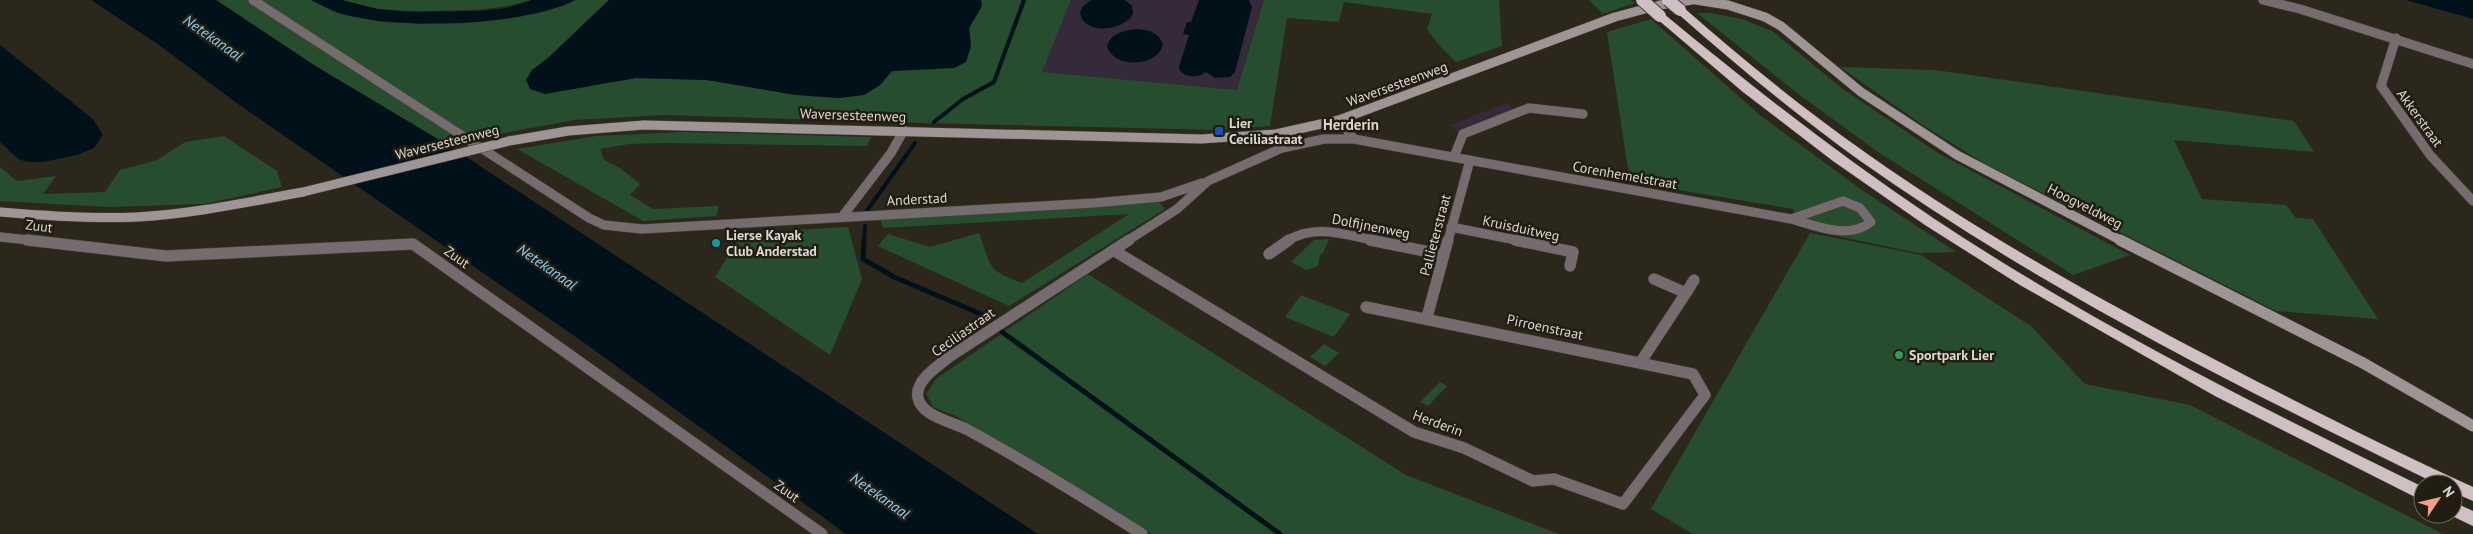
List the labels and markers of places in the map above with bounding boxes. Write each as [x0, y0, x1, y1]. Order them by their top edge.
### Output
place label: Lier Ceciliastraat [1229, 114, 1303, 148]
marker: Lier Ceciliastraat [1213, 125, 1225, 137]
place label: Lierse Kayak Club Anderstad [726, 226, 817, 260]
marker: Lierse Kayak Club Anderstad [710, 237, 722, 249]
place label: Sportpark Lier [1909, 346, 1994, 364]
marker: Sportpark Lier [1893, 349, 1905, 361]

